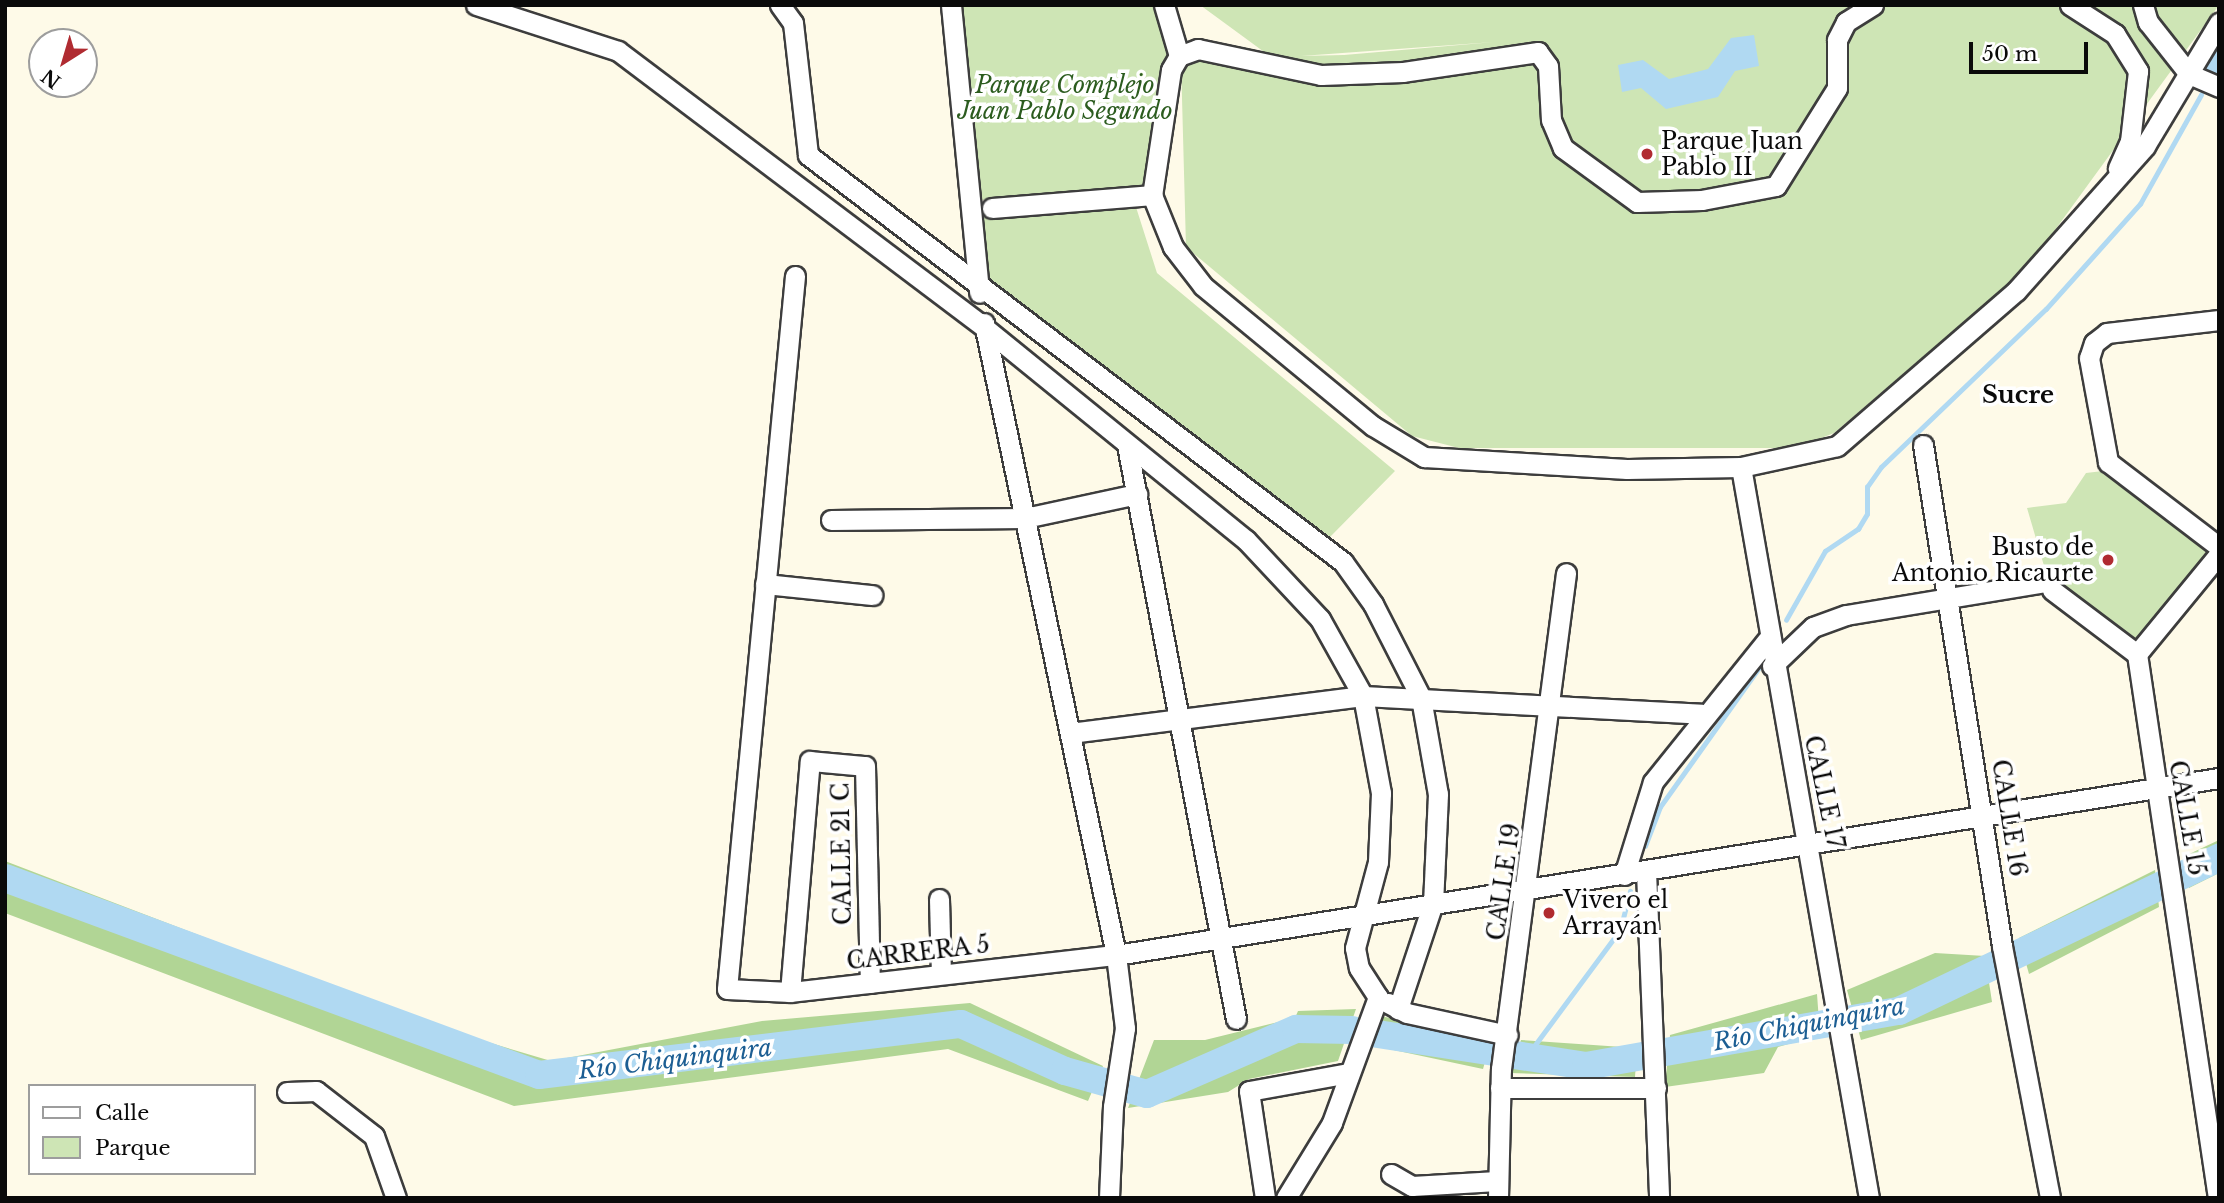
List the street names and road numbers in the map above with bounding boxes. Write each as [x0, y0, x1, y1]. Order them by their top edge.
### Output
street label: CALLE 17 [1799, 733, 1849, 851]
street label: CALLE 16 [1986, 758, 2032, 878]
street label: CALLE 15 [2163, 758, 2211, 878]
street label: CALLE 21 C [827, 783, 857, 925]
street label: CALLE 19 [1482, 822, 1526, 942]
street label: CARRERA 5 [845, 930, 991, 976]

